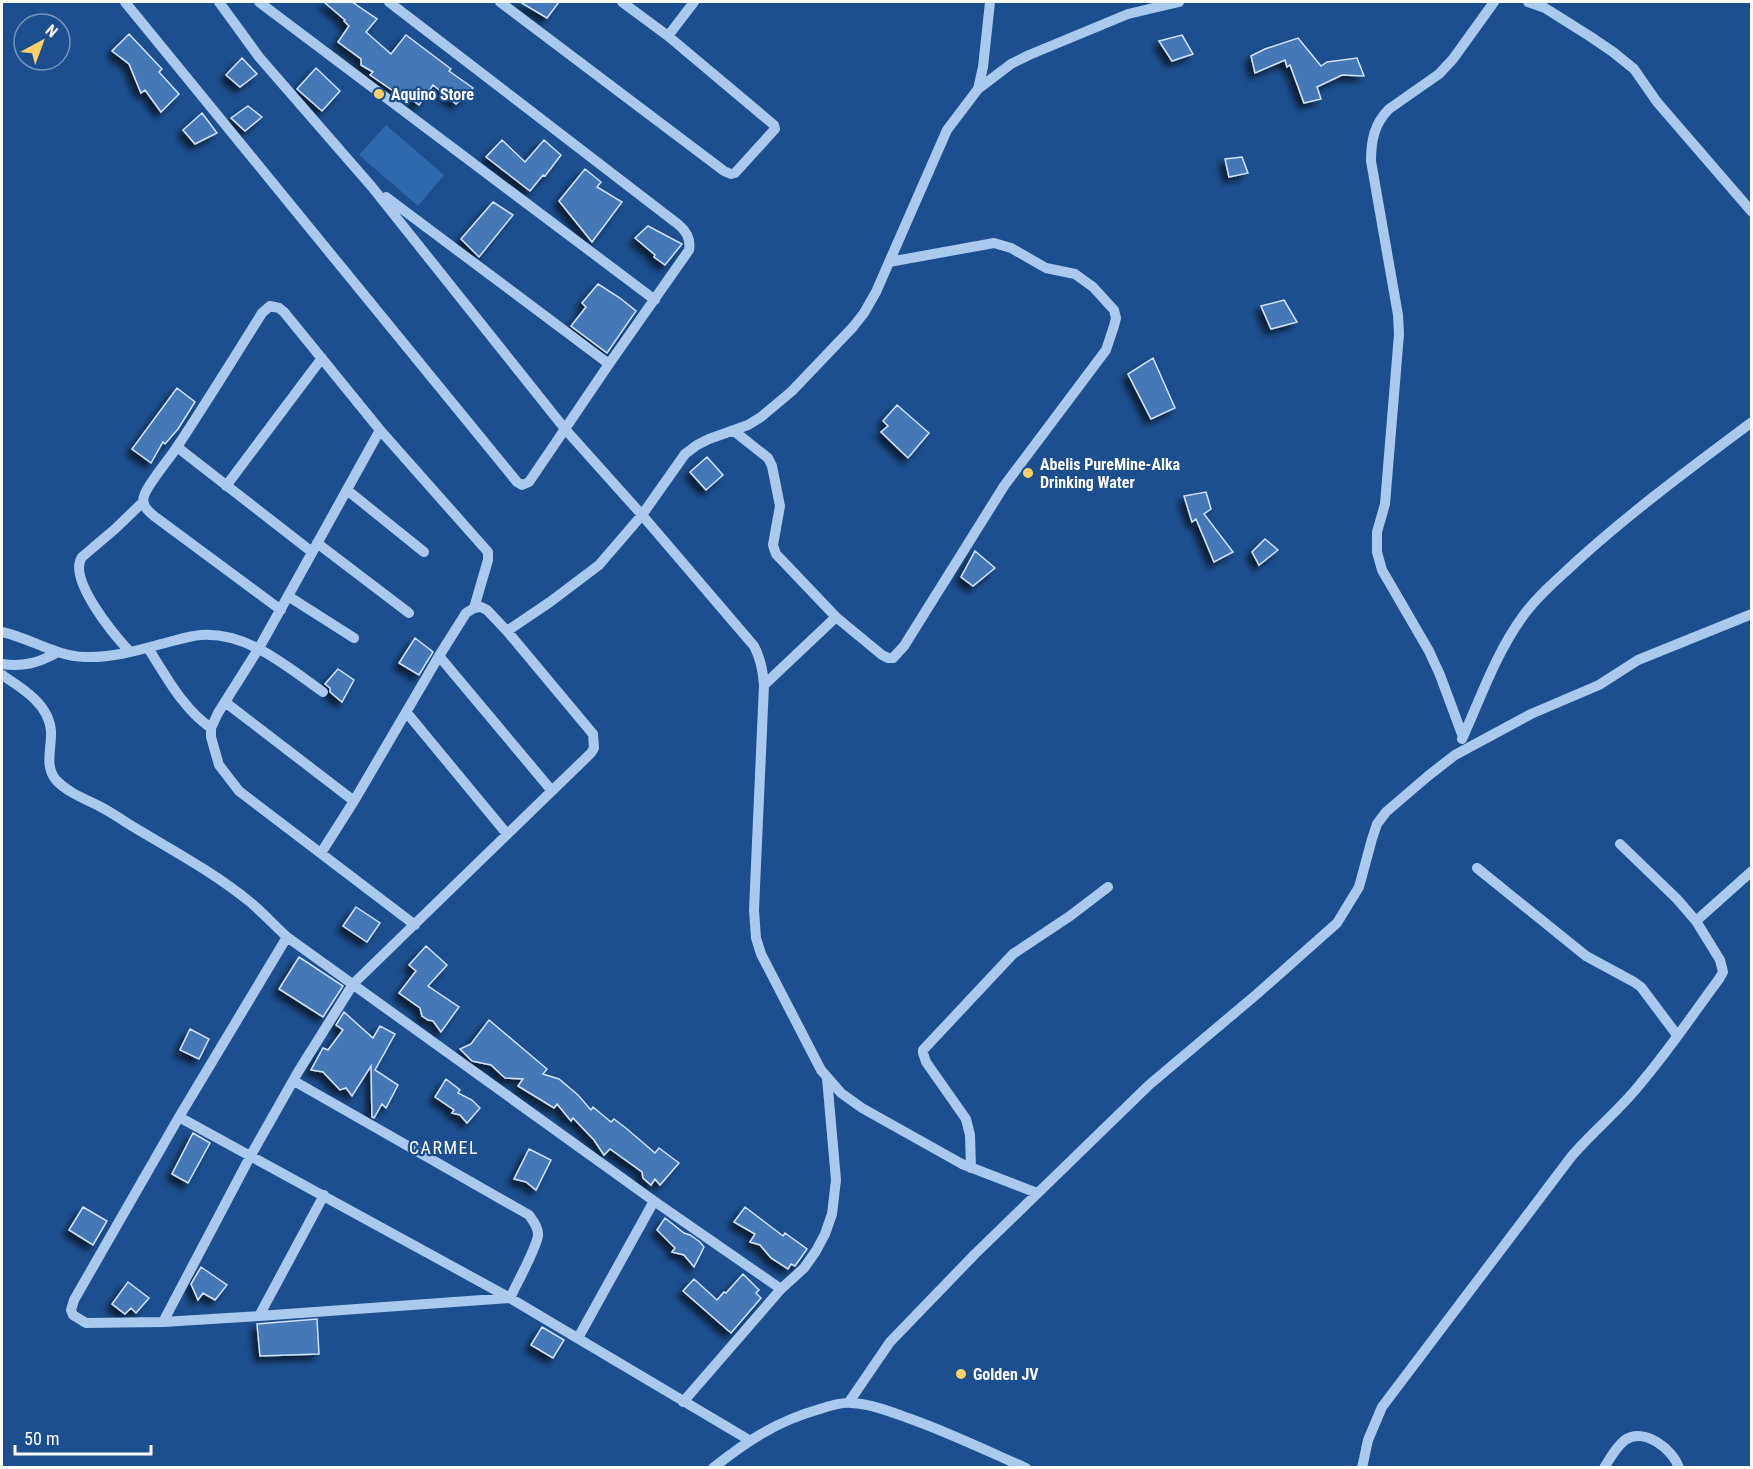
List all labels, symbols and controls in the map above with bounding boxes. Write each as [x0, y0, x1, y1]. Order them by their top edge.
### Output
north arrow [12, 12, 72, 72]
text: N [42, 21, 61, 41]
place label: Aquino Store [391, 85, 474, 104]
marker: Aquino Store [372, 87, 386, 101]
place label: Abelis PureMine-Alka Drinking Water [1040, 455, 1181, 492]
marker: Abelis PureMine-Alka Drinking Water [1021, 466, 1035, 480]
district label: CARMEL [409, 1137, 479, 1158]
place label: Golden JV [973, 1365, 1039, 1384]
marker: Golden JV [954, 1367, 968, 1381]
scale bar [15, 1418, 152, 1456]
text: 50 m [24, 1428, 59, 1449]

